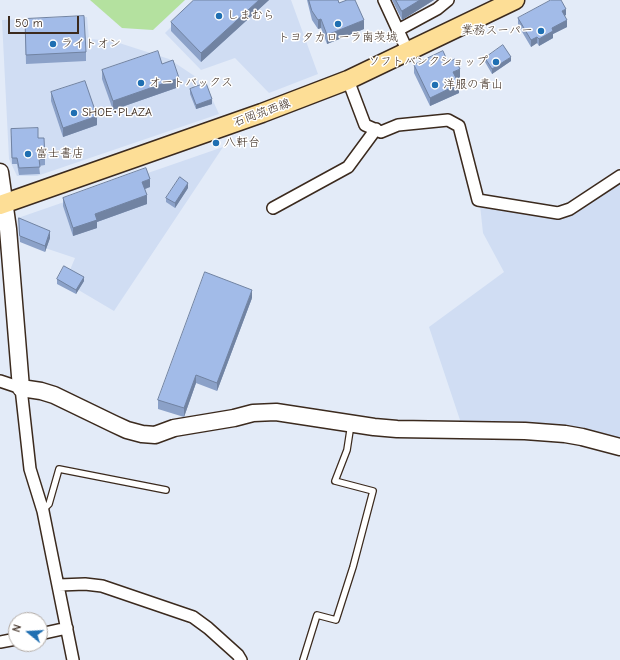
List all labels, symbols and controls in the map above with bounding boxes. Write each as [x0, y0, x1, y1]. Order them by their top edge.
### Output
scale bar [10, 8, 81, 34]
place label: しまむら [227, 9, 275, 23]
marker: しまむら [214, 11, 224, 21]
text: 50 m [15, 16, 43, 30]
marker: トヨタカローラ南茨城 [333, 19, 343, 29]
place label: 業務スーパー [461, 24, 533, 38]
marker: 業務スーパー [536, 26, 546, 36]
place label: トヨタカローラ南茨城 [278, 31, 398, 45]
place label: ライトオン [61, 37, 121, 51]
marker: ライトオン [48, 39, 58, 49]
place label: ソフトバンクショップ [368, 55, 488, 69]
marker: ソフトバンクショップ [491, 57, 501, 67]
place label: オートバックス [149, 76, 233, 90]
marker: オートバックス [136, 78, 146, 88]
place label: 洋服の青山 [443, 78, 503, 92]
marker: 洋服の青山 [430, 80, 440, 90]
street label: 石岡筑西線 [231, 96, 293, 130]
place label: SHOE･PLAZA [82, 106, 152, 120]
marker: SHOE･PLAZA [69, 108, 79, 118]
place label: 八軒台 [224, 136, 260, 150]
marker: 八軒台 [211, 138, 221, 148]
place label: 富士書店 [36, 147, 84, 161]
marker: 富士書店 [23, 149, 33, 159]
north arrow [8, 612, 48, 652]
text: N [10, 623, 24, 634]

